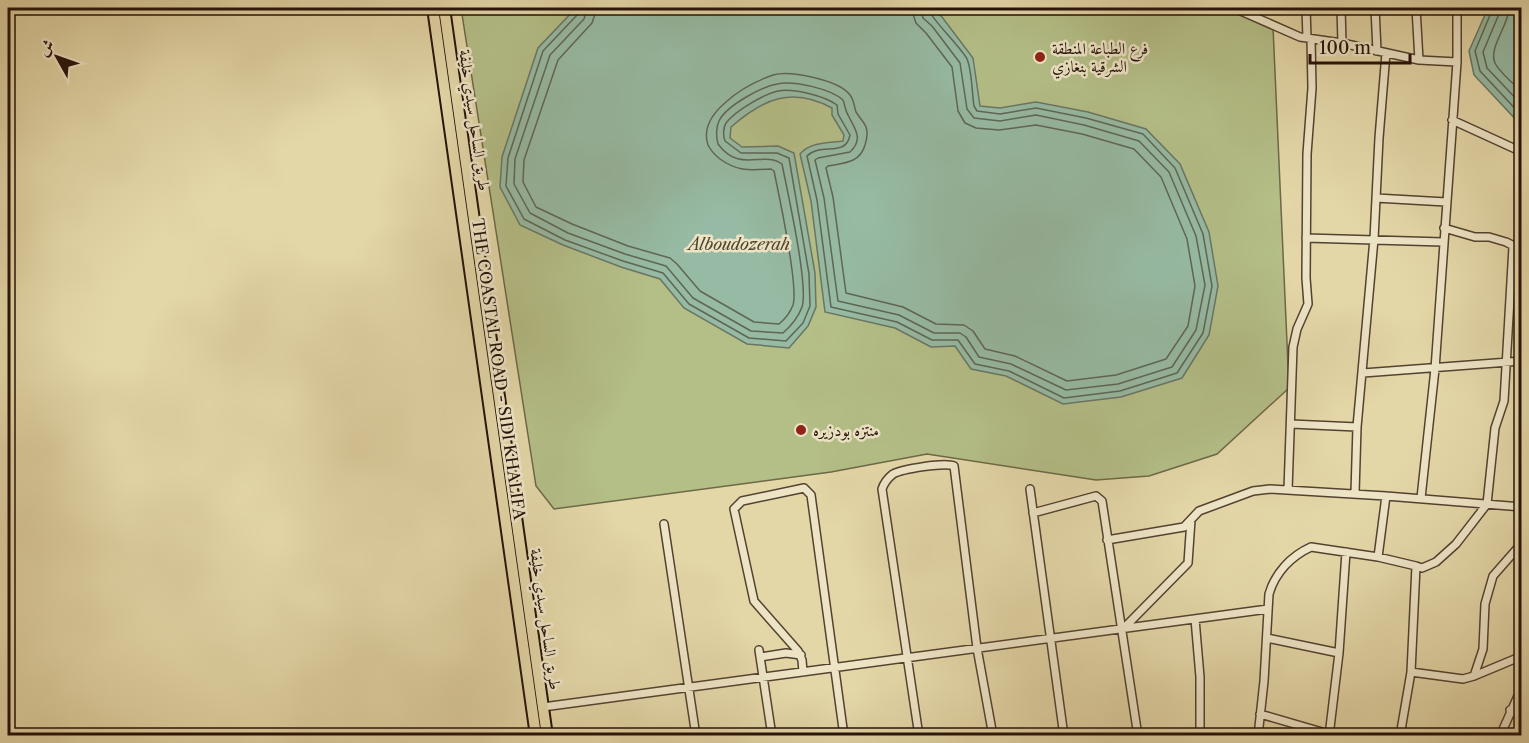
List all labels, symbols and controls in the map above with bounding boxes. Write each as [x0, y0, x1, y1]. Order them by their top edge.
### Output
north arrow [27, 27, 87, 87]
scale bar [1310, 27, 1410, 65]
text: ش [33, 35, 58, 60]
text: 100 m [1319, 37, 1371, 59]
place label: فرع الطباعة المنطقة الشرقية بنغازي [1052, 38, 1148, 79]
street label: طريق الساحل سيدي خليفة [452, 48, 495, 192]
marker: فرع الطباعة المنطقة الشرقية بنغازي [1033, 50, 1047, 64]
street label: THE COASTAL ROAD - SIDI KHALIFA [468, 217, 530, 522]
park label: Alboudozerah [685, 234, 790, 254]
place label: منتزه بودزيره [813, 420, 879, 441]
marker: منتزه بودزيره [794, 423, 808, 437]
street label: طريق الساحل سيدي خليفة [523, 547, 566, 691]

